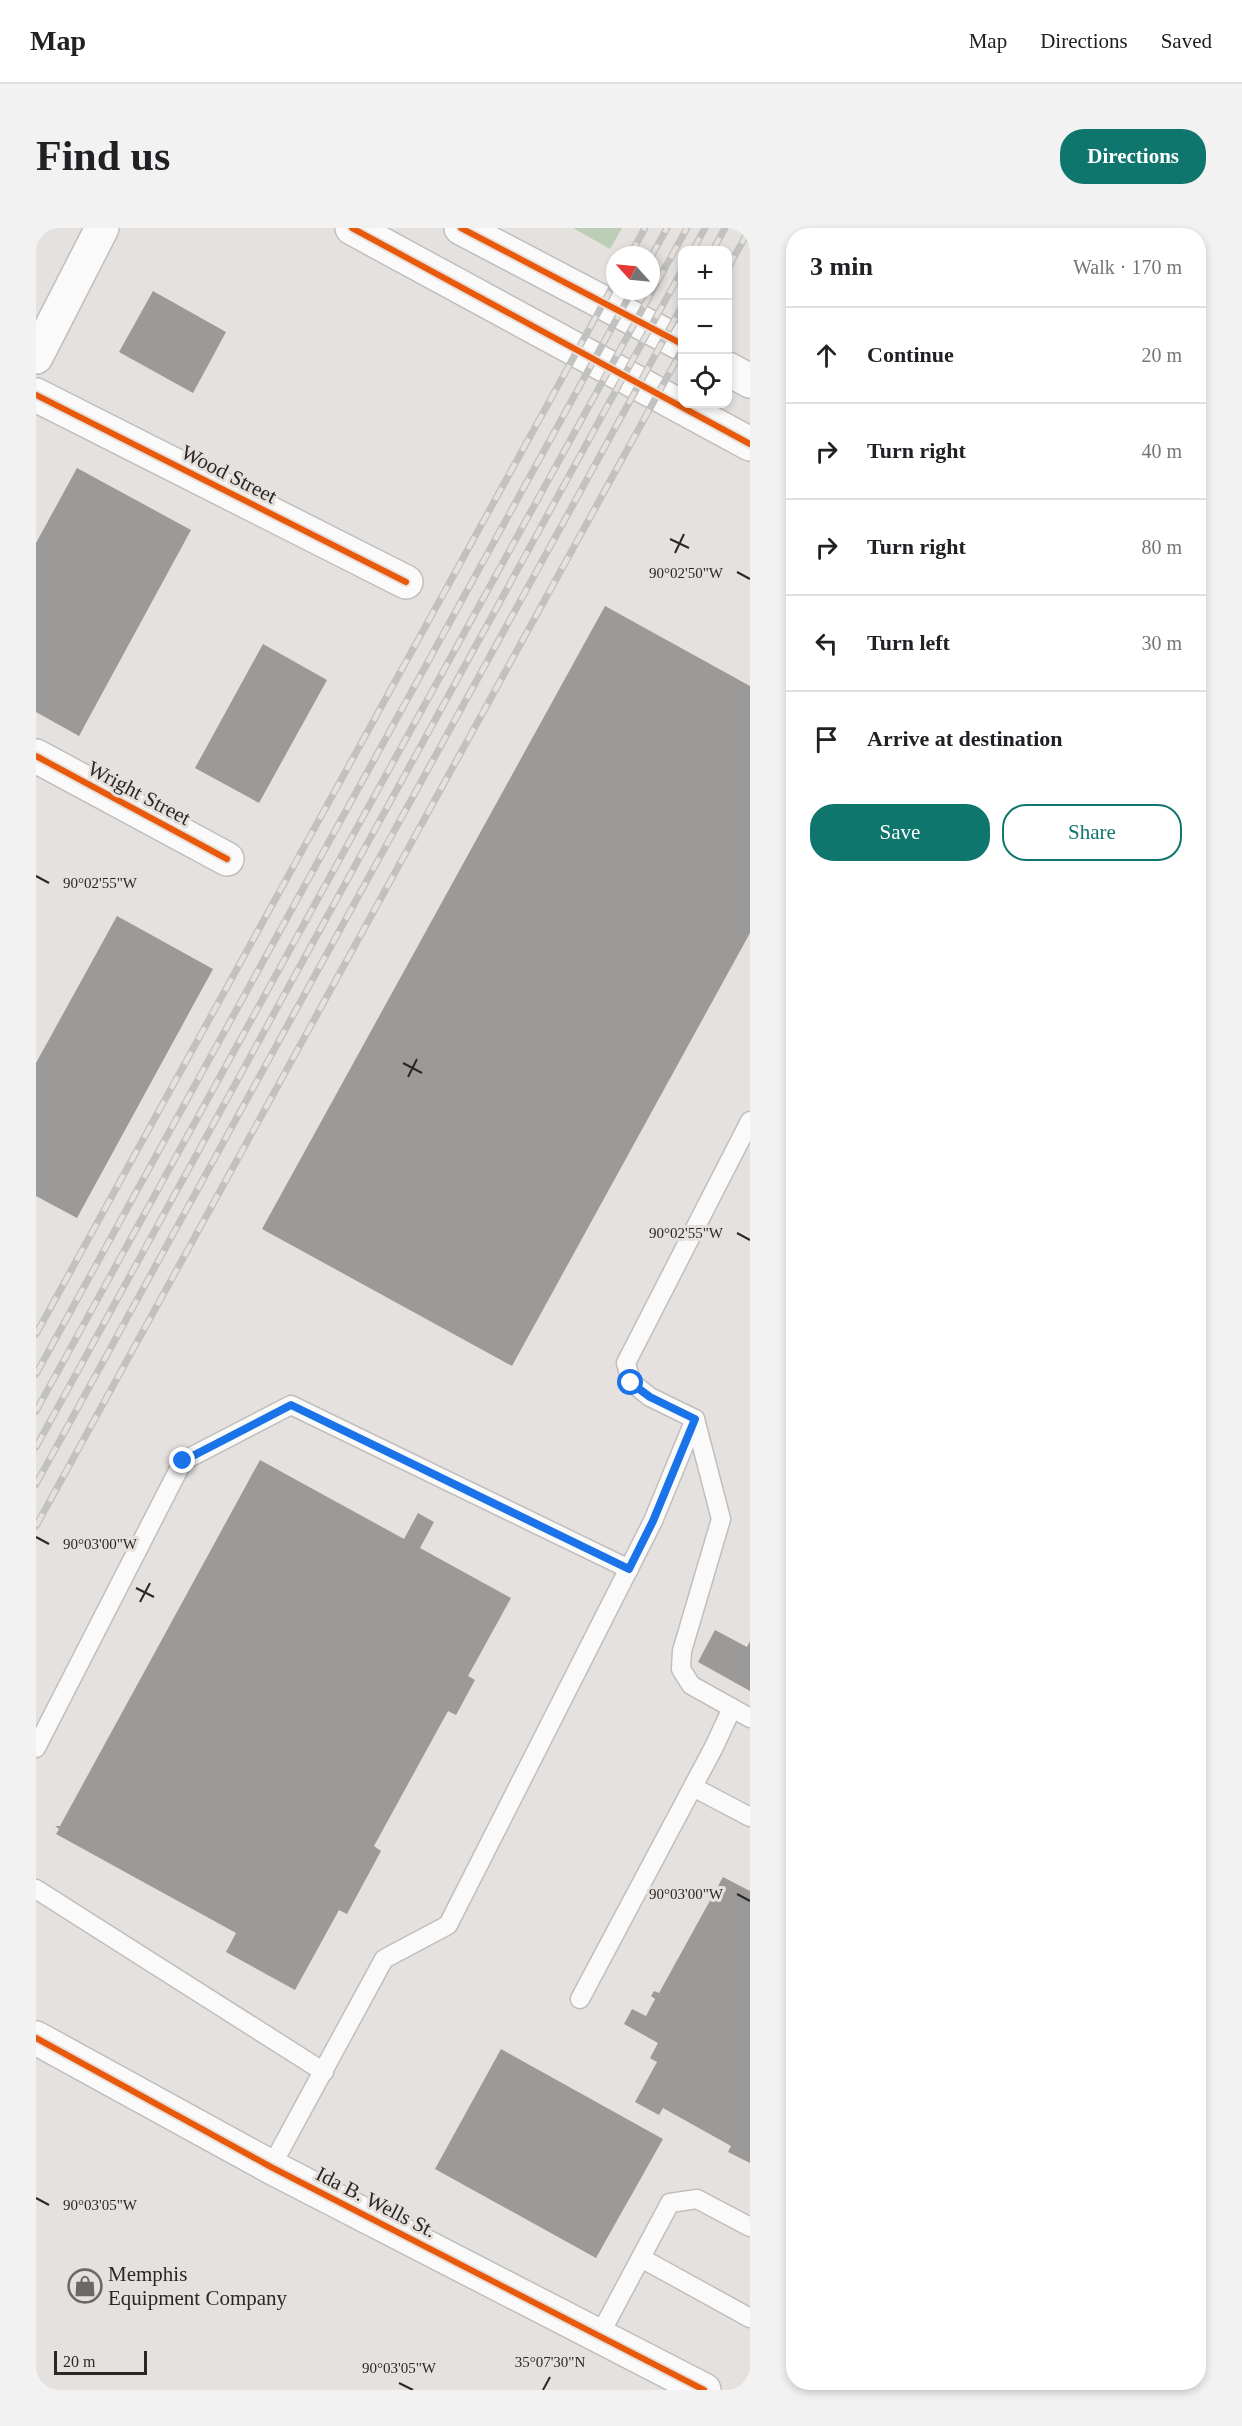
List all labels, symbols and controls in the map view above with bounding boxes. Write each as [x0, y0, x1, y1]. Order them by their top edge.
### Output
text: Map [30, 25, 86, 56]
text: Map [969, 29, 1007, 53]
text: Directions [1040, 29, 1128, 53]
text: Saved [1161, 29, 1212, 53]
button: Directions [1060, 129, 1206, 184]
text: Find us [36, 133, 170, 179]
north arrow [606, 246, 660, 300]
map controls [678, 246, 732, 408]
button: + [678, 246, 732, 300]
text: 3 min [810, 252, 873, 281]
text: Walk · 170 m [1073, 256, 1182, 278]
button: − [678, 300, 732, 354]
icon: ahead [810, 339, 843, 372]
text: Continue [867, 342, 954, 367]
text: 20 m [1141, 344, 1182, 366]
button: locate [678, 354, 732, 408]
icon: right [810, 435, 843, 468]
text: Turn right [867, 438, 966, 463]
street label: Wood Street [177, 440, 281, 508]
text: 40 m [1141, 440, 1182, 462]
icon: right [810, 531, 843, 564]
text: Turn right [867, 534, 966, 559]
text: 80 m [1141, 536, 1182, 558]
text: 90°02'50"W [649, 565, 724, 581]
icon: left [810, 627, 843, 660]
text: Turn left [867, 630, 950, 655]
text: 30 m [1141, 632, 1182, 654]
icon: arrive [810, 723, 843, 756]
text: Arrive at destination [867, 726, 1063, 751]
street label: Wright Street [84, 756, 195, 830]
button: Save [810, 804, 990, 861]
button: Share [1002, 804, 1182, 861]
text: 90°02'55"W [63, 875, 138, 891]
text: 90°02'55"W [649, 1225, 724, 1241]
route start [617, 1369, 643, 1395]
route end [169, 1447, 195, 1473]
text: 90°03'00"W [63, 1536, 138, 1552]
text: 90°03'00"W [649, 1886, 724, 1902]
street label: Ida B. Wells St. [312, 2161, 440, 2243]
text: 90°03'05"W [63, 2197, 138, 2213]
place label: Memphis Equipment Company [108, 2262, 288, 2310]
shop icon: Memphis Equipment Company [67, 2268, 103, 2304]
scale bar [54, 2348, 147, 2376]
text: 20 m [63, 2353, 95, 2370]
text: 35°07'30"N [515, 2354, 585, 2370]
text: 90°03'05"W [362, 2360, 437, 2376]

